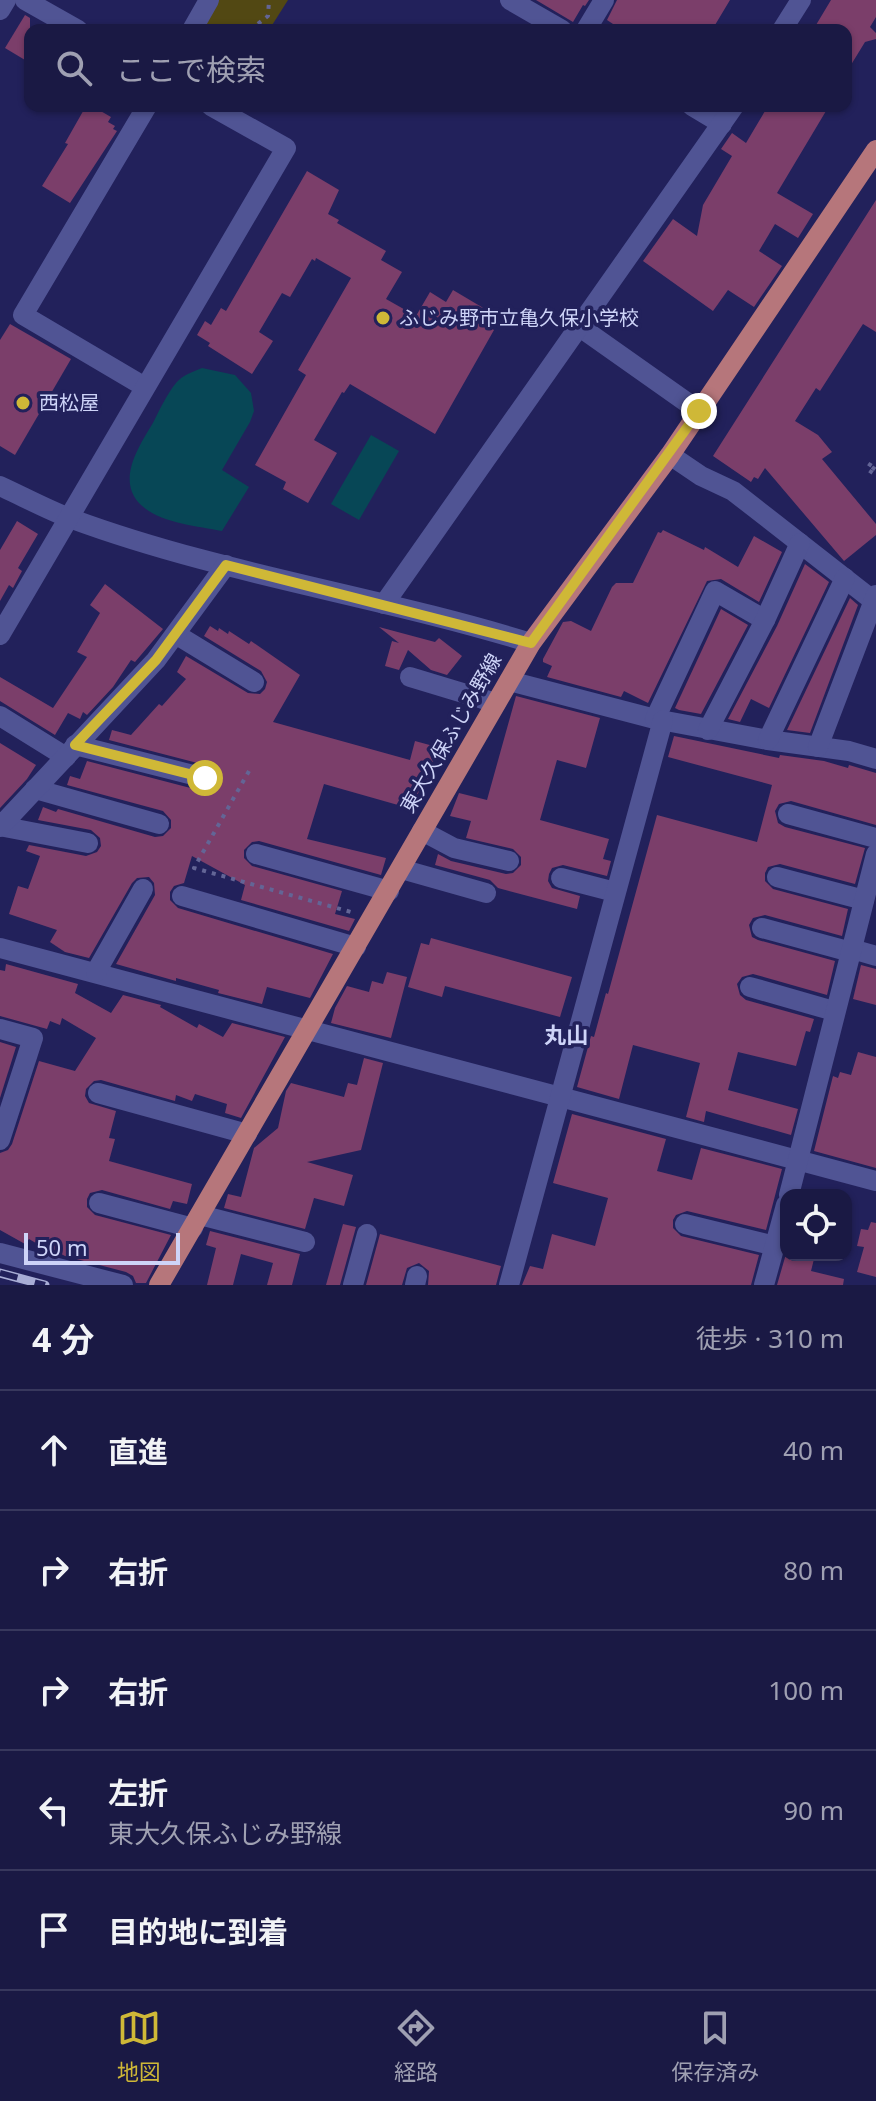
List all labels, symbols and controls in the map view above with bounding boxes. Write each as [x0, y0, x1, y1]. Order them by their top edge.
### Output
search box [24, 24, 852, 112]
icon: search [52, 46, 96, 90]
text: ここで検索 [116, 49, 266, 90]
place label: ふじみ野市立亀久保小学校 [399, 304, 639, 331]
marker: ふじみ野市立亀久保小学校 [374, 309, 392, 327]
place label: 西松屋 [39, 389, 99, 416]
route end [681, 393, 717, 429]
marker: 西松屋 [14, 394, 32, 412]
street label: 東大久保ふじみ野線 [394, 648, 507, 817]
route start [187, 760, 223, 796]
district label: 丸山 [544, 1019, 588, 1049]
map controls [780, 1189, 852, 1261]
button: locate [780, 1189, 852, 1261]
scale bar [24, 1229, 180, 1265]
text: 50 m [36, 1232, 87, 1262]
text: 4 分 [32, 1316, 94, 1362]
text: 徒歩 · 310 m [696, 1320, 844, 1356]
icon: ahead [32, 1428, 76, 1472]
text: 直進 [108, 1431, 168, 1472]
text: 40 m [783, 1432, 844, 1468]
icon: right [32, 1548, 76, 1592]
text: 右折 [108, 1551, 168, 1592]
text: 80 m [783, 1552, 844, 1588]
icon: right [32, 1668, 76, 1712]
text: 右折 [108, 1671, 168, 1712]
text: 100 m [768, 1672, 844, 1708]
text: 左折 [108, 1772, 168, 1813]
icon: left [32, 1788, 76, 1832]
text: 90 m [783, 1792, 844, 1828]
text: 東大久保ふじみ野線 [108, 1815, 342, 1851]
icon: arrive [32, 1908, 76, 1952]
text: 目的地に到着 [108, 1911, 288, 1952]
tab: 地図 [117, 2006, 161, 2086]
tab: 経路 [394, 2006, 438, 2086]
tab: 保存済み [671, 2006, 759, 2086]

